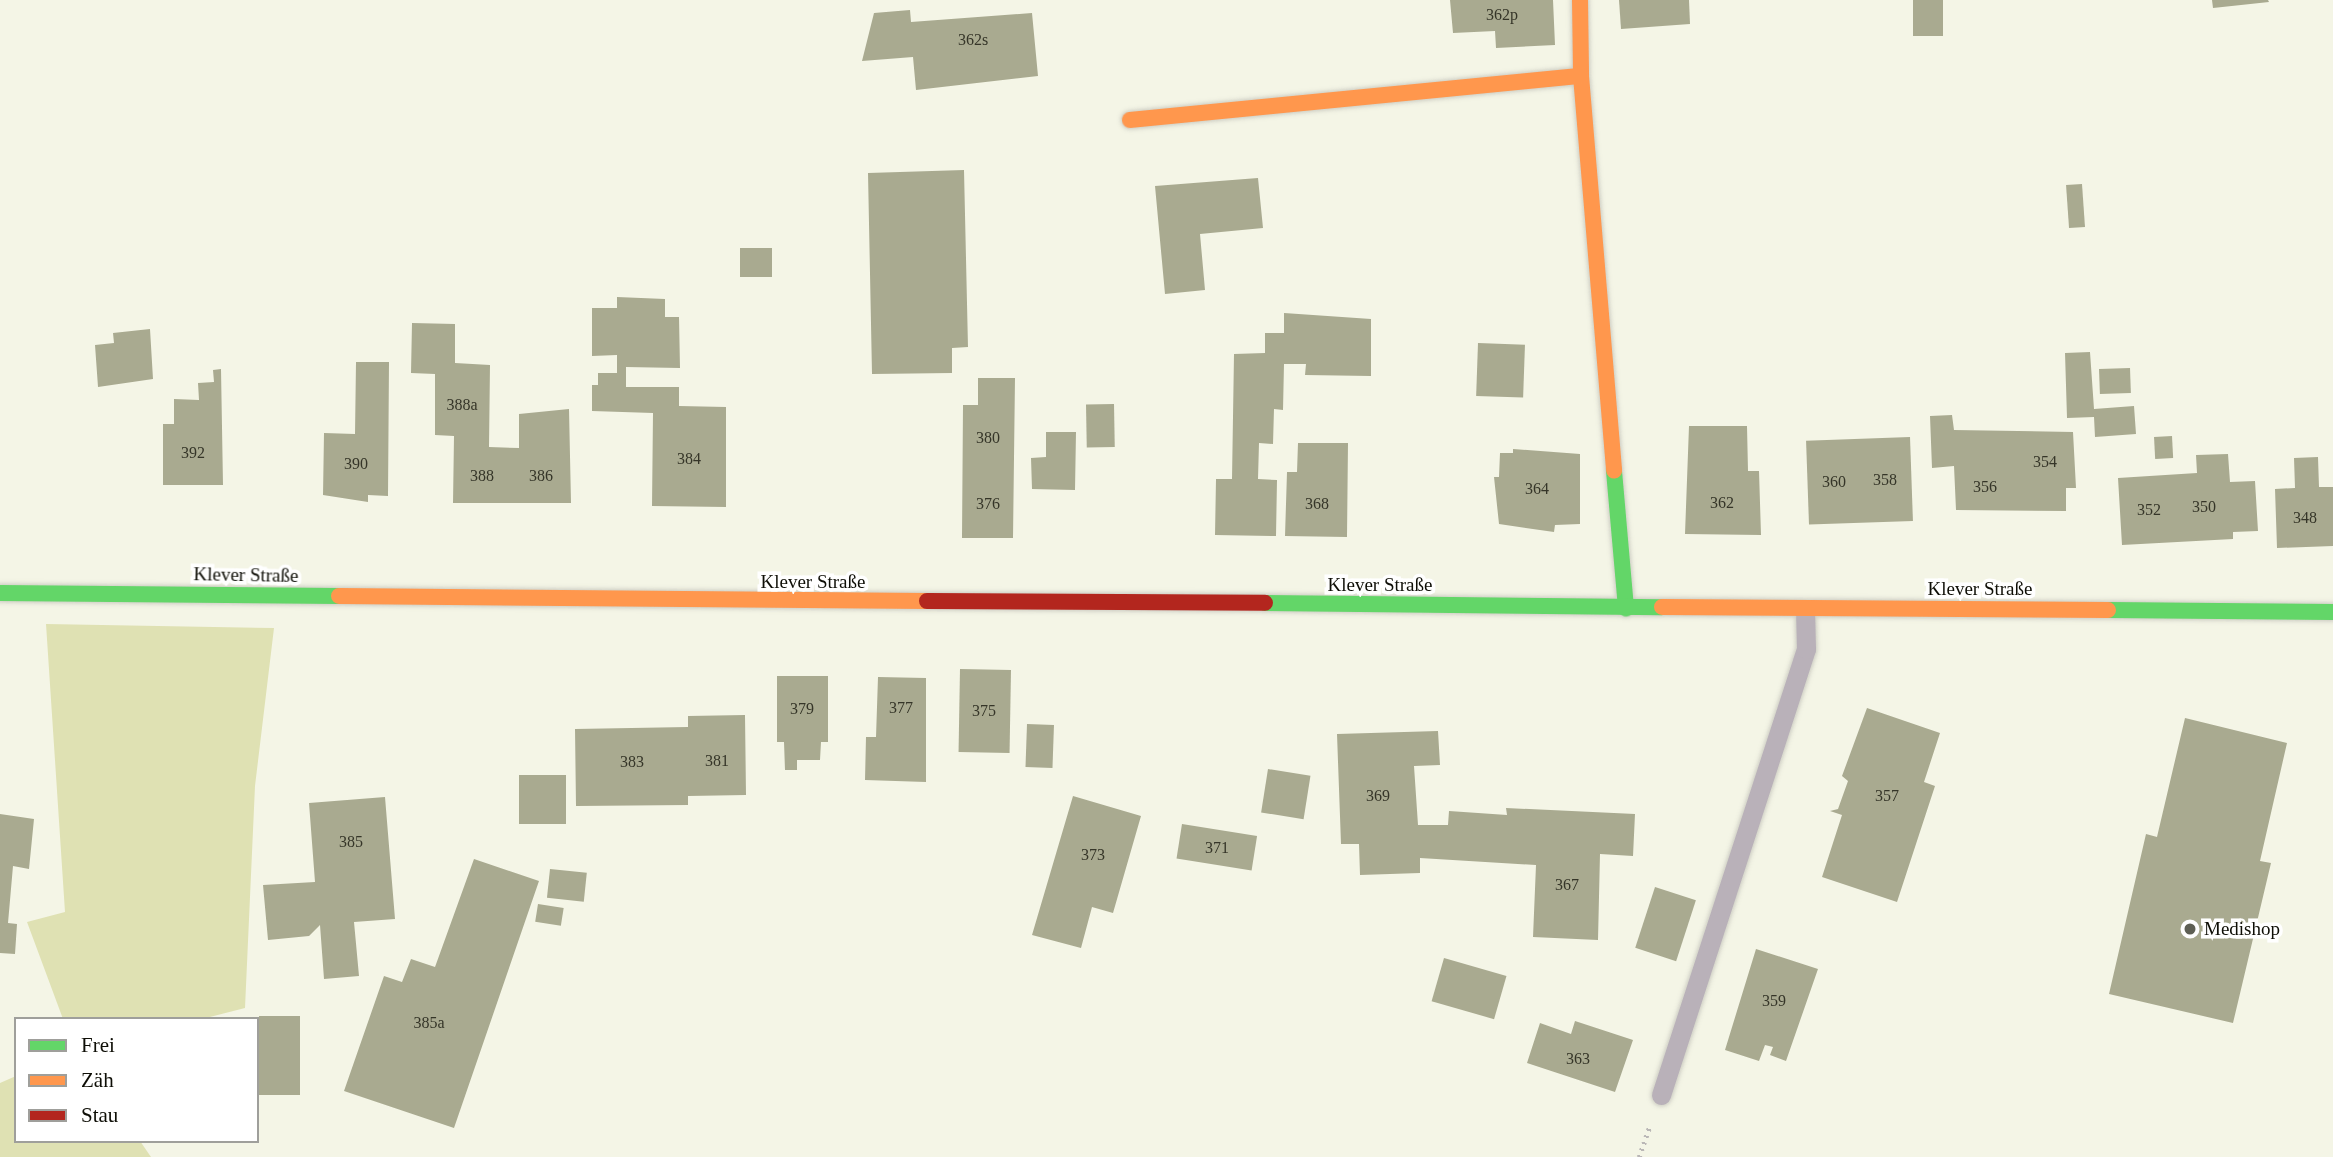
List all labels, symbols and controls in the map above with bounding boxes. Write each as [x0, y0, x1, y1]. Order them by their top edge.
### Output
house number: 362p [1486, 5, 1518, 25]
house number: 362s [958, 30, 988, 50]
house number: 388a [446, 395, 478, 415]
house number: 380 [976, 428, 1000, 448]
house number: 392 [181, 443, 205, 463]
house number: 384 [677, 449, 701, 469]
house number: 354 [2033, 452, 2057, 472]
house number: 390 [344, 454, 368, 474]
house number: 388 [470, 466, 494, 486]
house number: 386 [529, 466, 553, 486]
house number: 358 [1873, 470, 1897, 490]
house number: 360 [1822, 472, 1846, 492]
house number: 356 [1973, 477, 1997, 497]
house number: 364 [1525, 479, 1549, 499]
house number: 362 [1710, 493, 1734, 513]
house number: 376 [976, 494, 1000, 514]
house number: 368 [1305, 494, 1329, 514]
house number: 350 [2192, 497, 2216, 517]
house number: 352 [2137, 500, 2161, 520]
house number: 348 [2293, 508, 2317, 528]
street label: Klever Straße [193, 563, 299, 587]
street label: Klever Straße [761, 571, 865, 593]
street label: Klever Straße [1328, 574, 1432, 596]
street label: Klever Straße [1928, 578, 2032, 600]
house number: 377 [889, 698, 913, 718]
house number: 379 [790, 699, 814, 719]
house number: 375 [972, 701, 996, 721]
house number: 381 [705, 751, 729, 771]
house number: 383 [620, 752, 644, 772]
house number: 369 [1366, 786, 1390, 806]
house number: 357 [1875, 786, 1899, 806]
house number: 385 [339, 832, 363, 852]
house number: 371 [1205, 838, 1229, 858]
house number: 373 [1081, 845, 1105, 865]
house number: 367 [1555, 875, 1579, 895]
place label: Medishop [2204, 918, 2280, 940]
marker: Medishop [2182, 921, 2198, 937]
house number: 359 [1762, 991, 1786, 1011]
house number: 385a [413, 1013, 445, 1033]
legend [14, 1017, 259, 1143]
text: Frei [81, 1033, 115, 1057]
house number: 363 [1566, 1049, 1590, 1069]
text: Zäh [81, 1068, 114, 1092]
text: Stau [81, 1103, 118, 1127]

